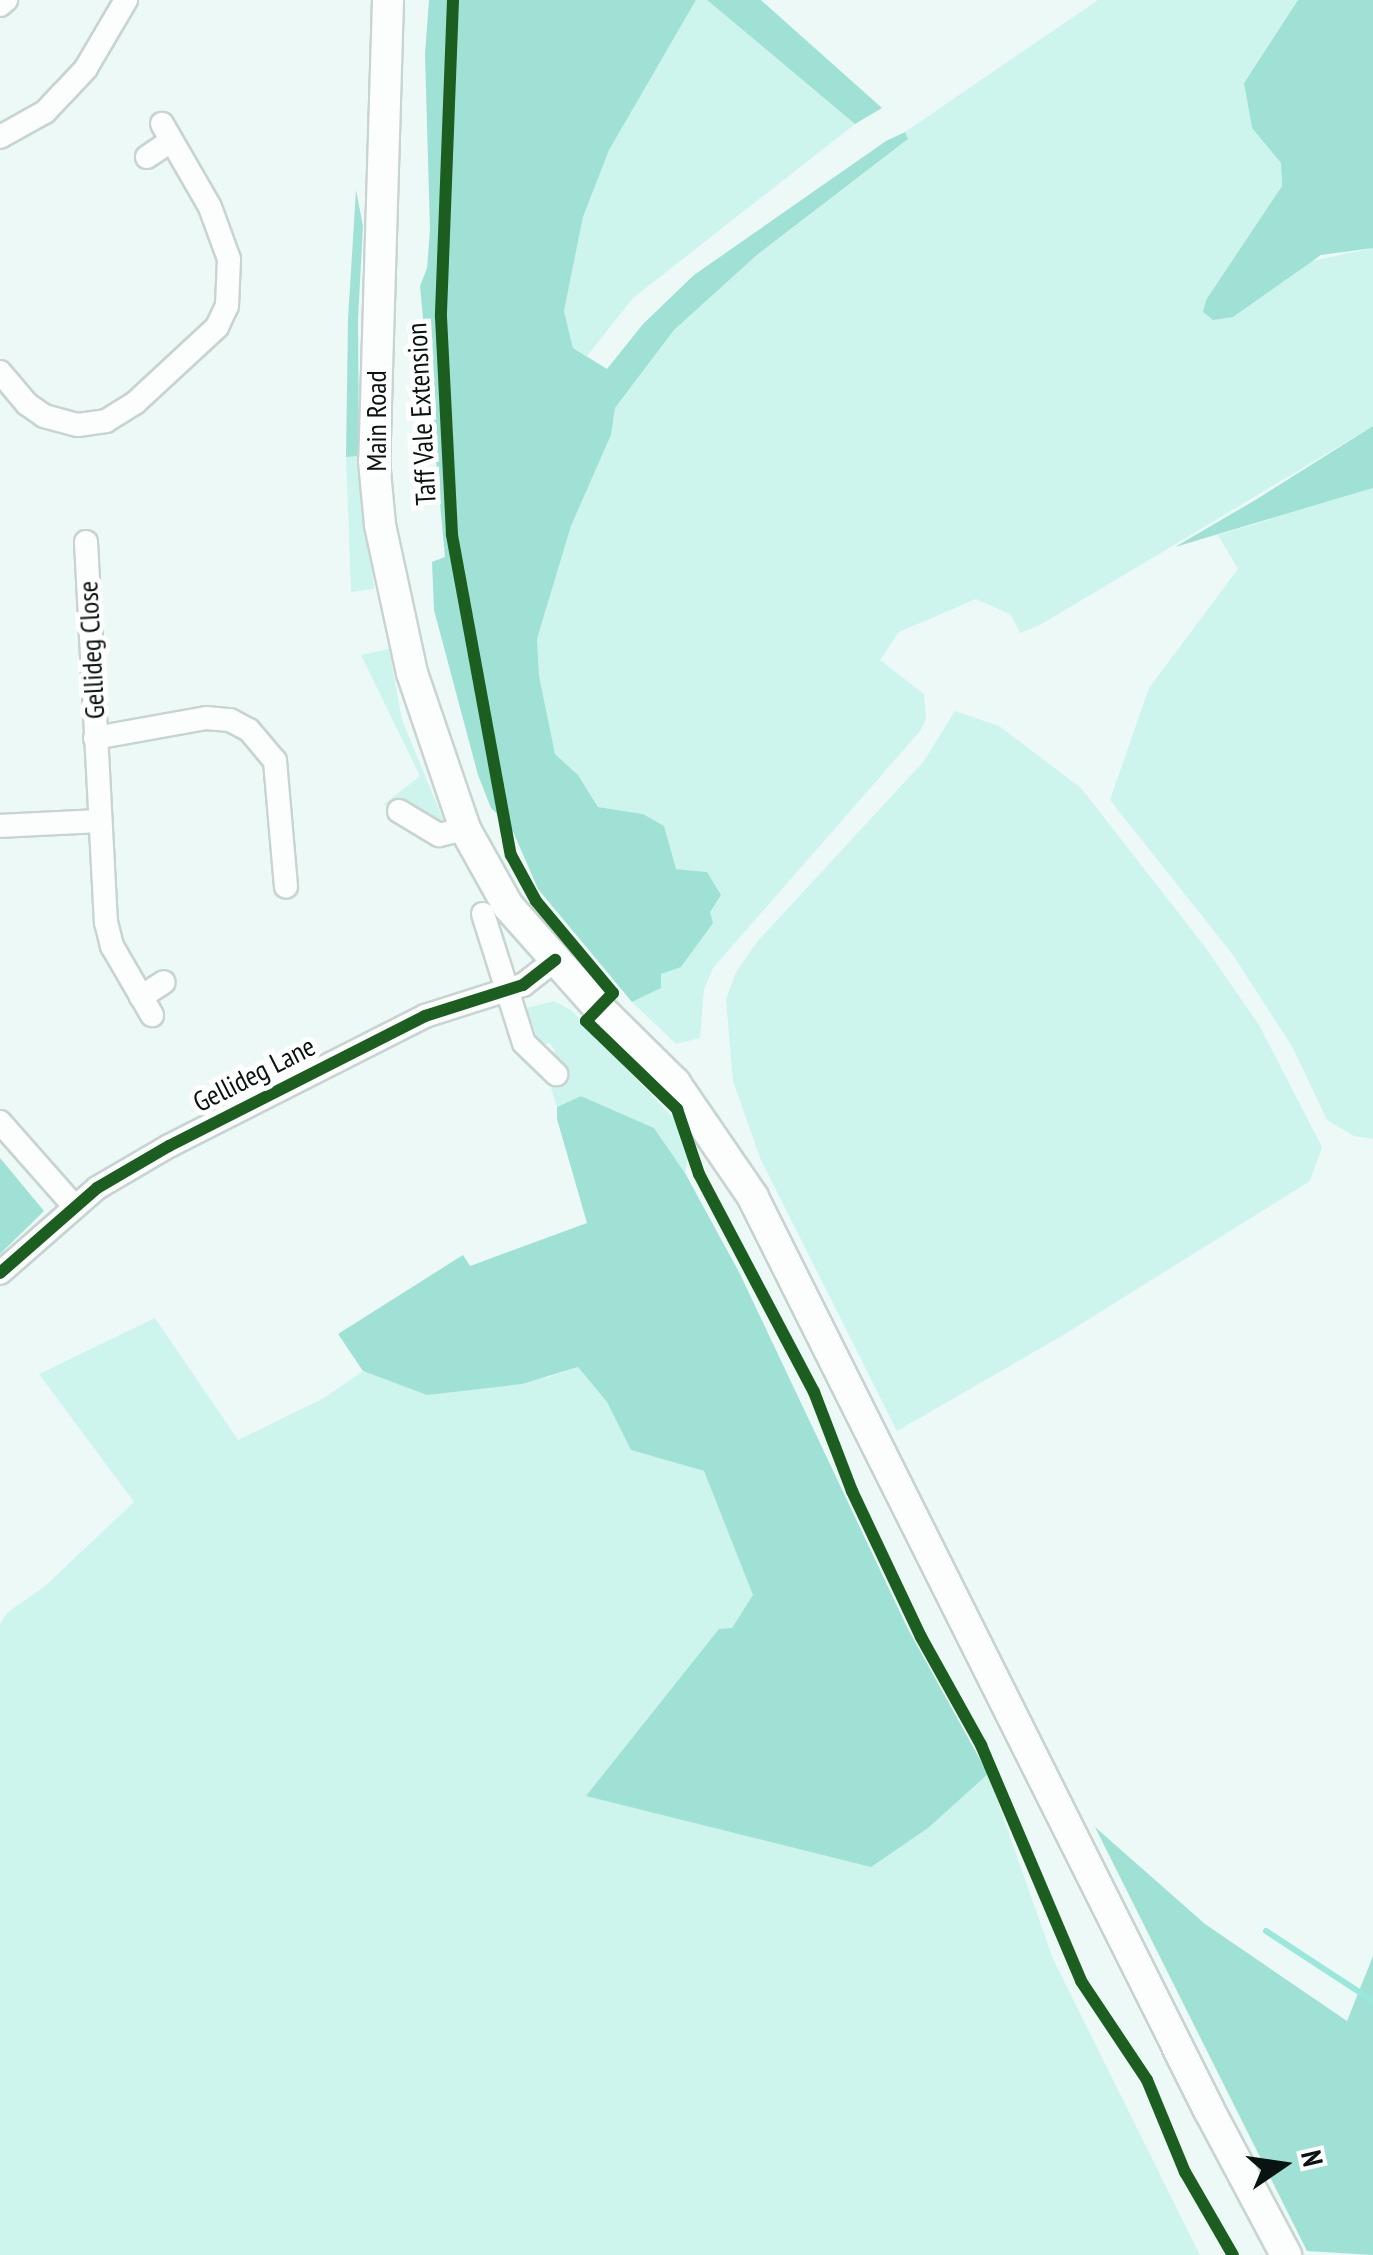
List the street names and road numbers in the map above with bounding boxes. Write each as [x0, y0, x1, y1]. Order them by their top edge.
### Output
street label: Taff Vale Extension [399, 321, 443, 507]
street label: Main Road [359, 370, 393, 472]
street label: Gellideg Close [71, 580, 111, 720]
street label: Gellideg Lane [187, 1029, 321, 1119]

